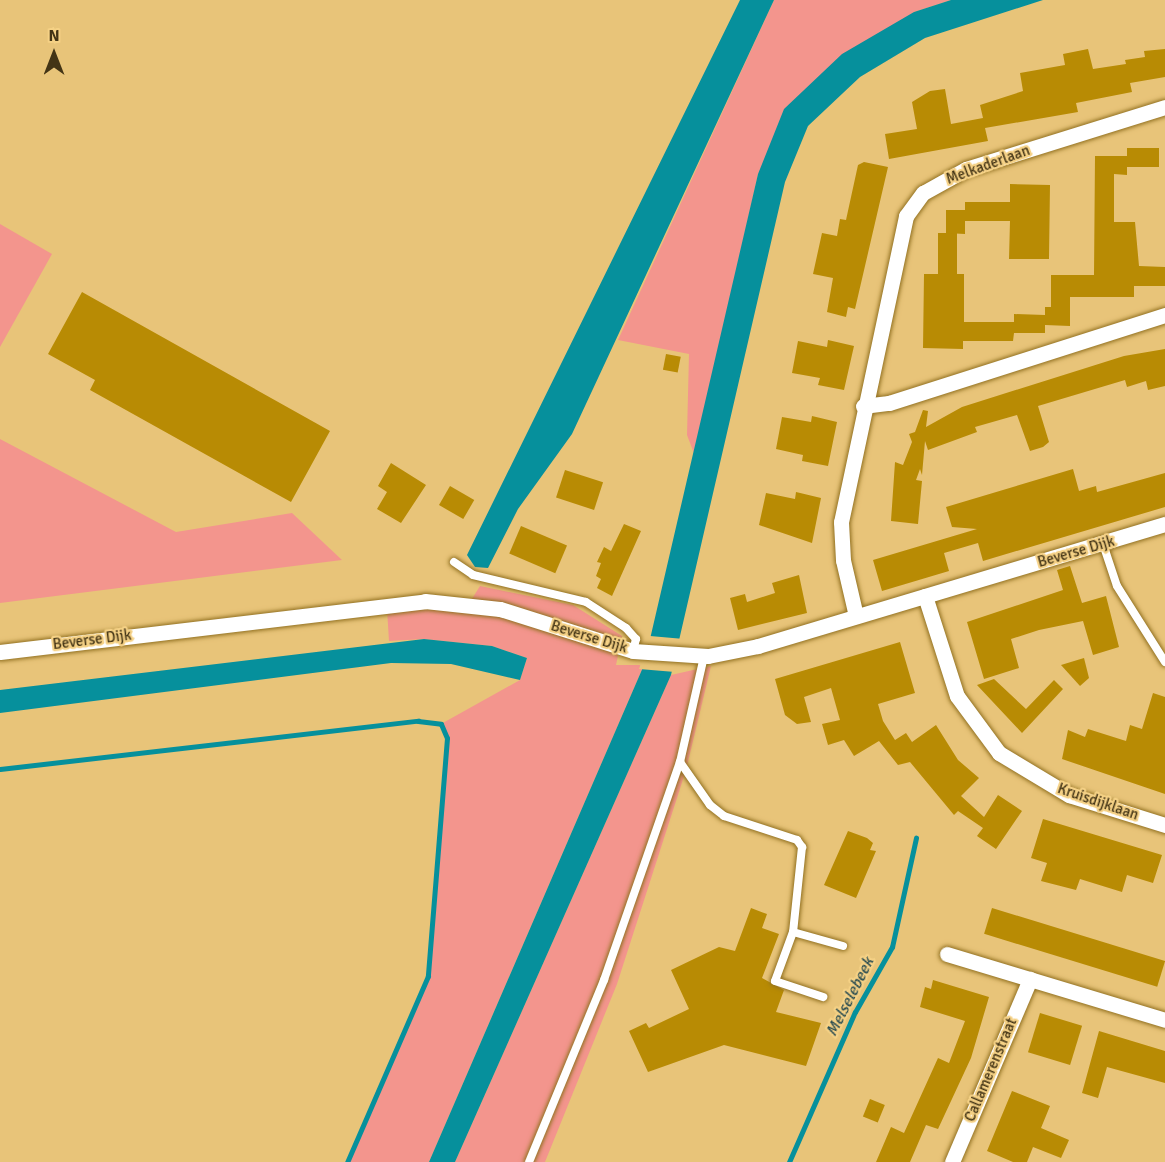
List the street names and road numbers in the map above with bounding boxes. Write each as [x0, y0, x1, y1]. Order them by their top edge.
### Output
street label: Melkaderlaan [944, 142, 1032, 188]
street label: Beverse Dijk [1036, 532, 1116, 572]
street label: Beverse Dijk [549, 617, 629, 657]
street label: Beverse Dijk [52, 626, 132, 654]
street label: Kruisdijklaan [1055, 780, 1141, 824]
street label: Callamerenstraat [961, 1016, 1021, 1124]

